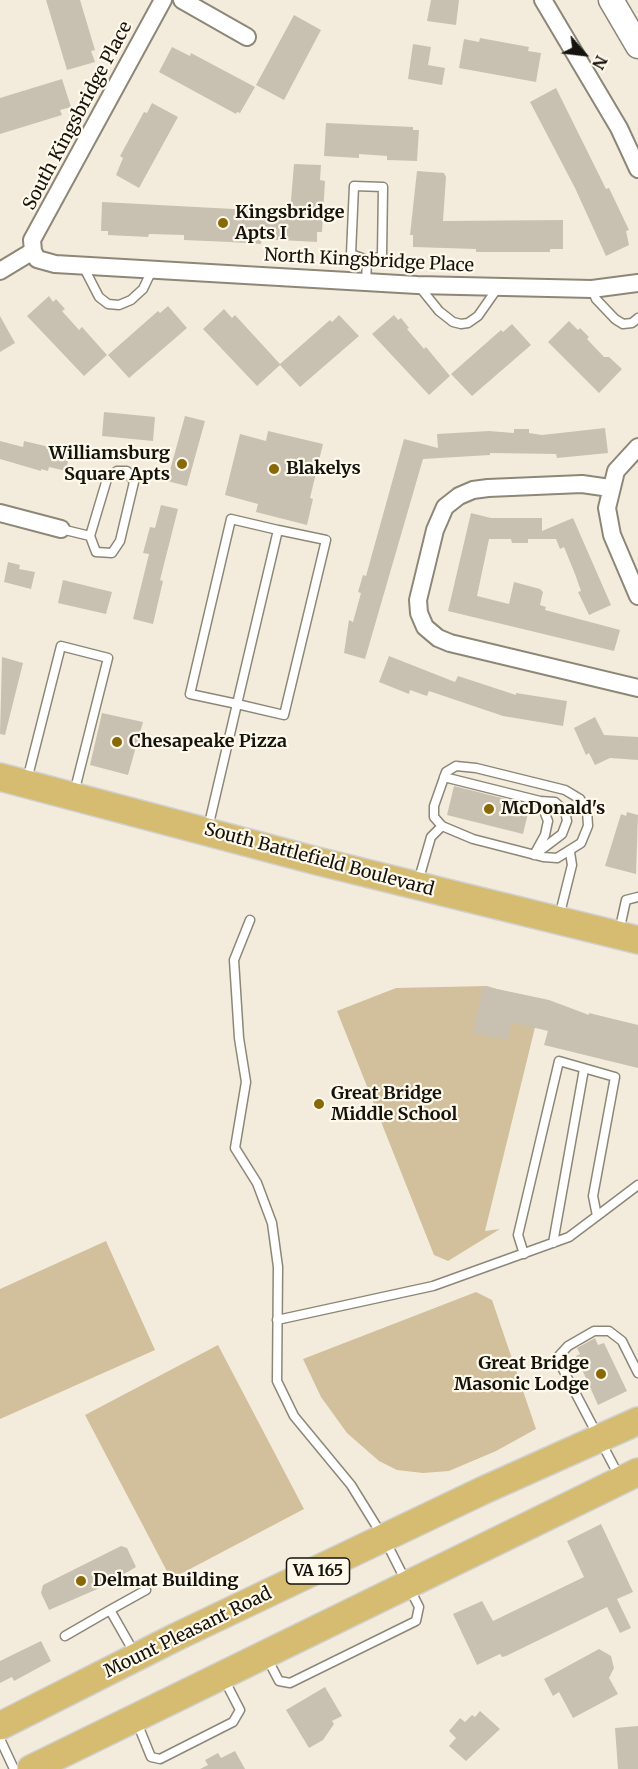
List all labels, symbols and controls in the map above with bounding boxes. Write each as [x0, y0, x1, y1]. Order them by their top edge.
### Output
street label: South Kingsbridge Place [19, 18, 137, 214]
north arrow [554, 24, 614, 84]
text: N [588, 52, 612, 73]
place label: Kingsbridge Apts I [235, 202, 344, 244]
marker: Kingsbridge Apts I [216, 216, 230, 230]
street label: North Kingsbridge Place [263, 245, 475, 277]
place label: Williamsburg Square Apts [49, 443, 170, 486]
marker: Williamsburg Square Apts [175, 457, 189, 471]
place label: Blakelys [286, 458, 361, 480]
marker: Blakelys [267, 462, 281, 476]
place label: Chesapeake Pizza [129, 731, 287, 753]
marker: Chesapeake Pizza [110, 735, 124, 749]
place label: McDonald's [501, 798, 605, 820]
marker: McDonald's [482, 802, 496, 816]
street label: South Battlefield Boulevard [202, 819, 436, 901]
place label: Great Bridge Middle School [331, 1083, 457, 1126]
marker: Great Bridge Middle School [312, 1097, 326, 1111]
place label: Great Bridge Masonic Lodge [454, 1353, 589, 1396]
marker: Great Bridge Masonic Lodge [594, 1367, 608, 1381]
road number: VA 165 [286, 1558, 350, 1584]
place label: Delmat Building [93, 1570, 239, 1592]
marker: Delmat Building [74, 1574, 88, 1588]
street label: Mount Pleasant Road [101, 1583, 275, 1683]

